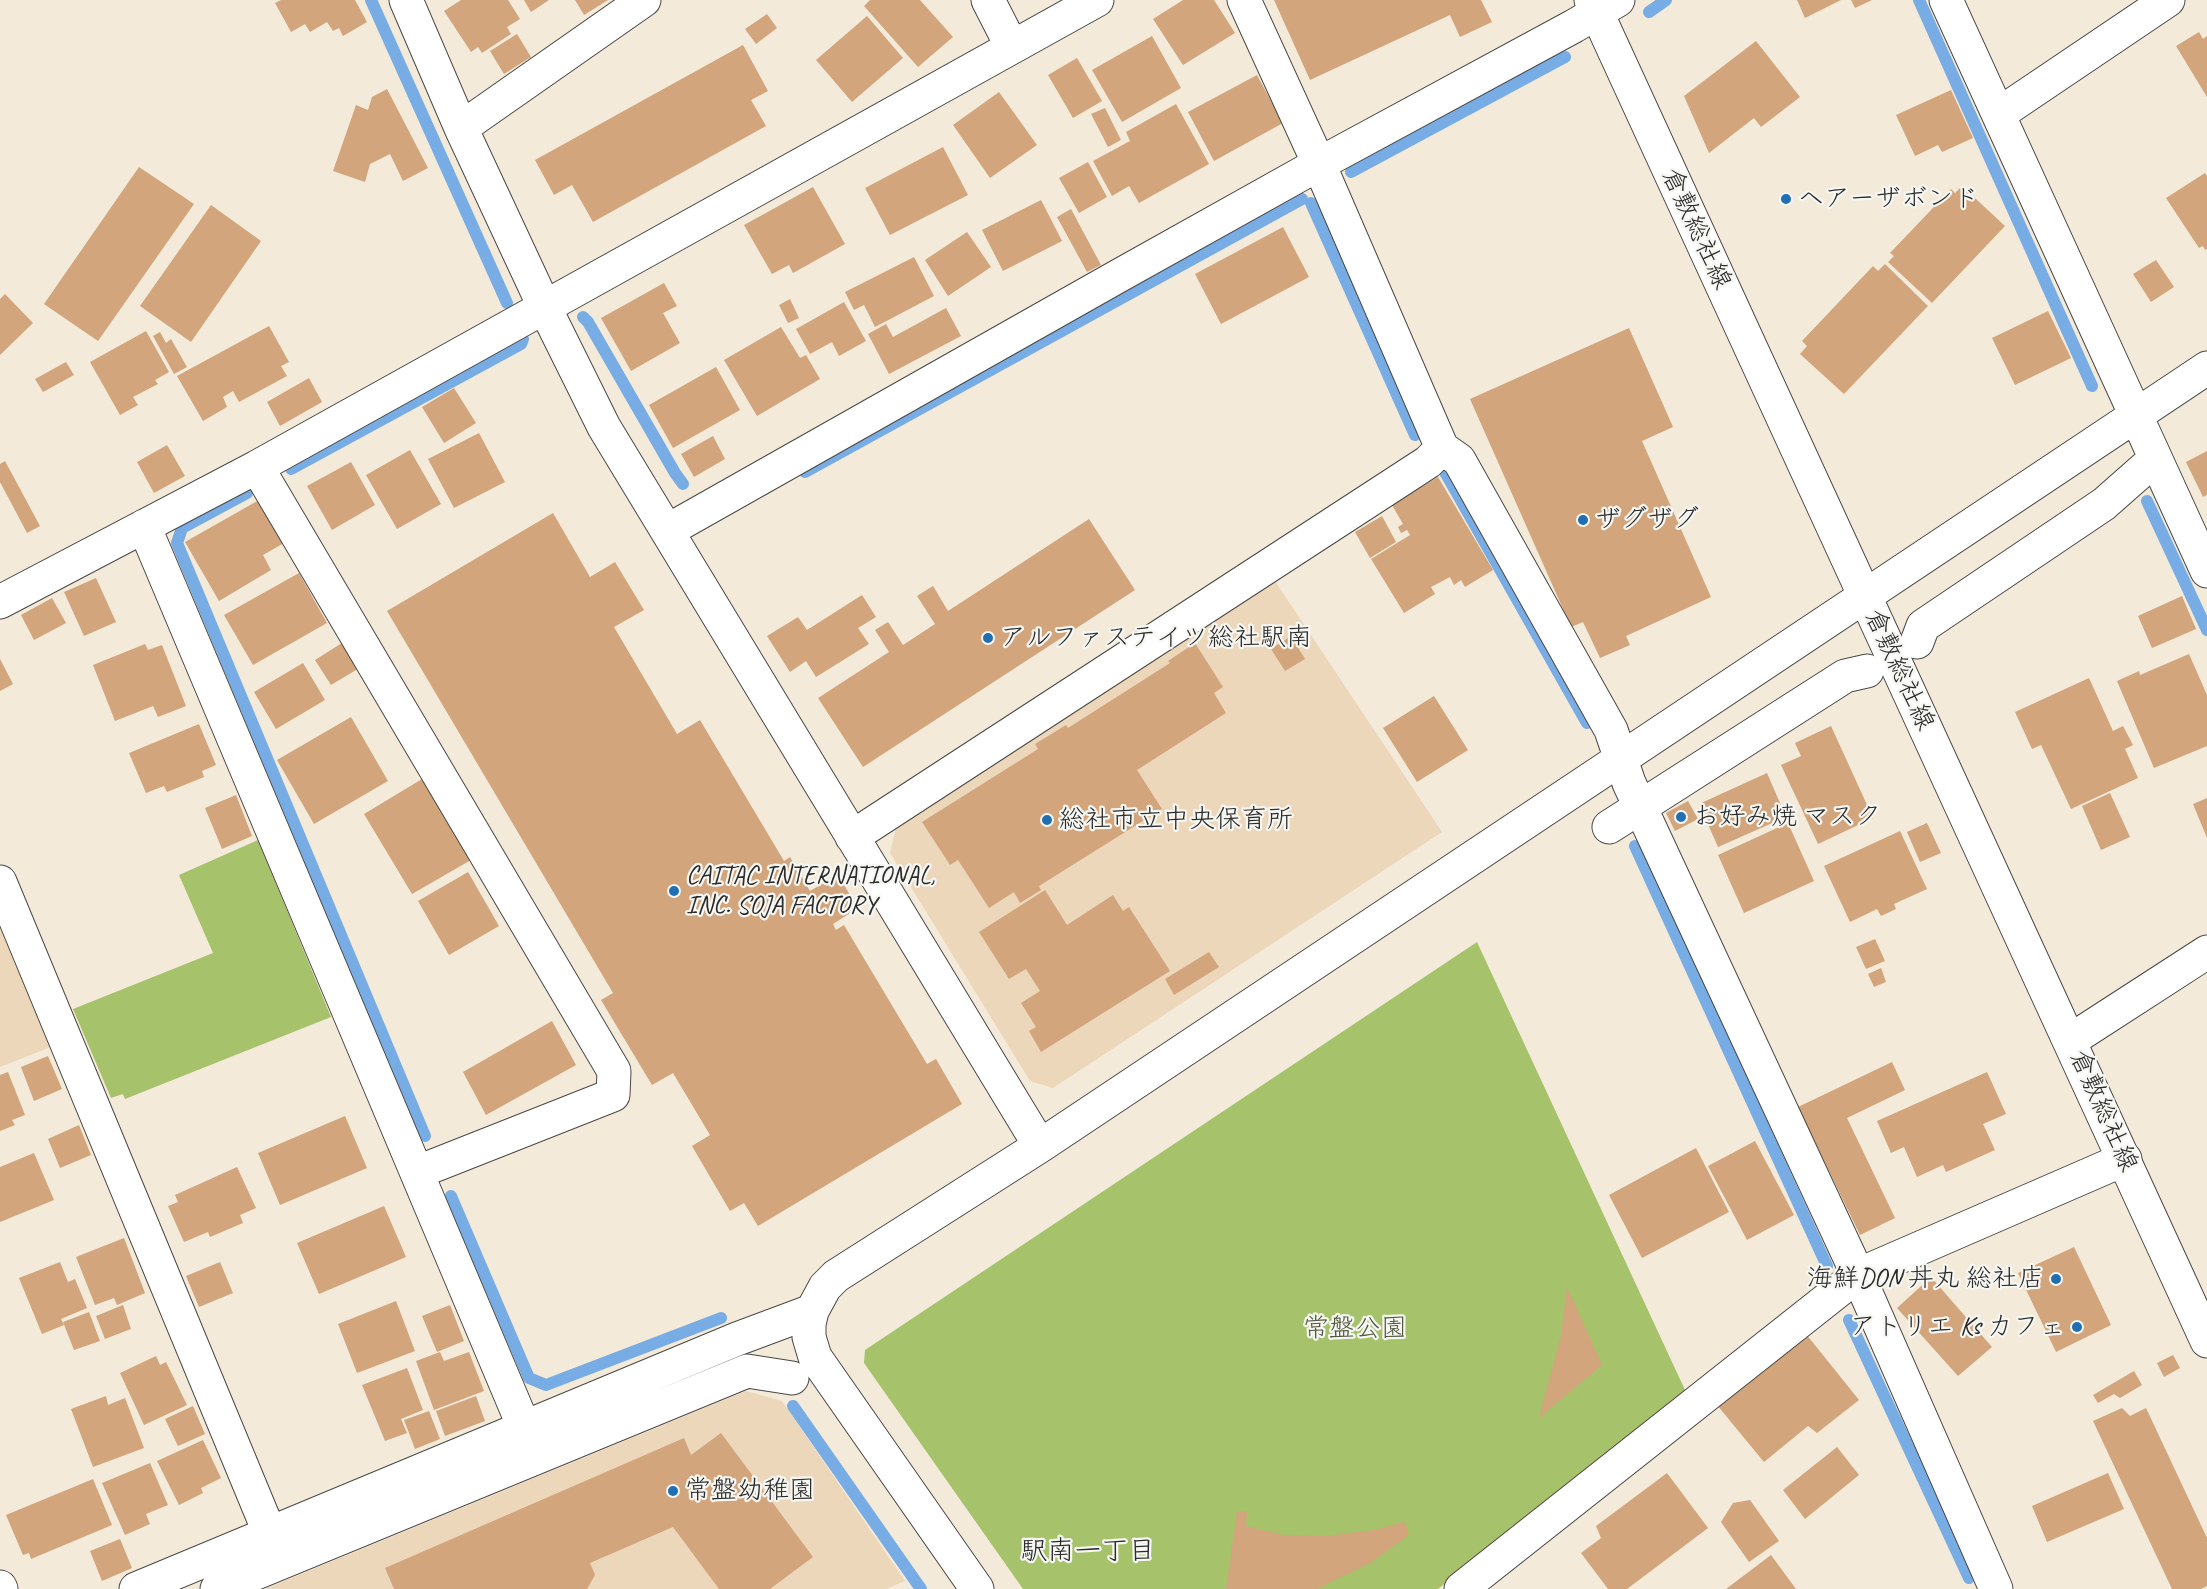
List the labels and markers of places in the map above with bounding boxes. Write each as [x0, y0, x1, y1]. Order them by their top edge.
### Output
place label: ヘアーザボンド [1798, 183, 1979, 215]
marker: ヘアーザボンド [1779, 192, 1793, 206]
place label: ザグザグ [1595, 504, 1699, 536]
marker: ザグザグ [1576, 513, 1590, 527]
place label: アルファステイツ総社駅南 [1000, 622, 1312, 654]
marker: アルファステイツ総社駅南 [981, 631, 995, 645]
place label: お好み焼 マスク [1693, 801, 1881, 833]
place label: 総社市立中央保育所 [1059, 804, 1293, 836]
marker: お好み焼 マスク [1674, 810, 1688, 824]
marker: 総社市立中央保育所 [1040, 813, 1054, 827]
place label: CAITAC INTERNATIONAL, INC. SOJA FACTORY [686, 860, 935, 922]
marker: CAITAC INTERNATIONAL, INC. SOJA FACTORY [667, 884, 681, 898]
place label: 海鮮DON 丼丸 総社店 [1807, 1263, 2044, 1295]
marker: 海鮮DON 丼丸 総社店 [2049, 1272, 2063, 1286]
place label: アトリエ Ks カフェ [1850, 1311, 2065, 1343]
marker: アトリエ Ks カフェ [2070, 1320, 2084, 1334]
place label: 常盤幼稚園 [685, 1475, 815, 1507]
marker: 常盤幼稚園 [666, 1484, 680, 1498]

